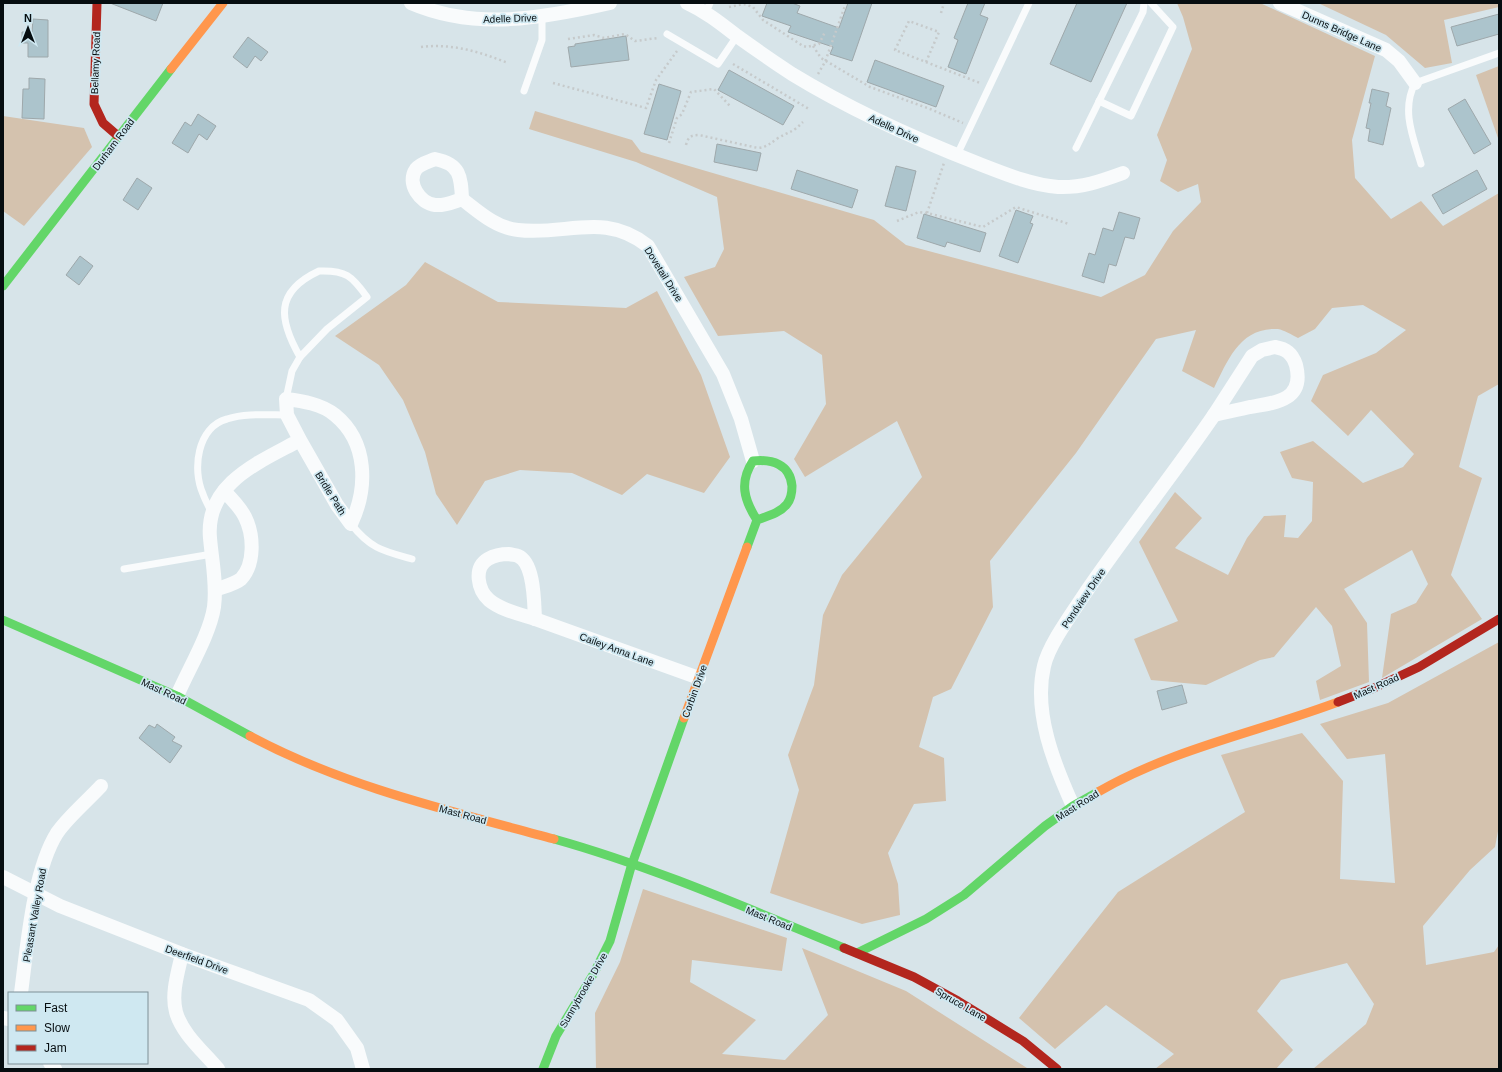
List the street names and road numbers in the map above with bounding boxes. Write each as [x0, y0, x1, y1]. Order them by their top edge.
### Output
street label: Dunns Bridge Lane [1300, 9, 1384, 54]
street label: Adelle Drive [483, 12, 538, 25]
street label: Bellamy Road [89, 32, 102, 94]
street label: Adelle Drive [867, 112, 921, 145]
street label: Durham Road [90, 116, 137, 172]
street label: Dovetail Drive [642, 245, 685, 304]
street label: Bridle Path [313, 470, 348, 517]
street label: Pondview Drive [1059, 566, 1108, 630]
street label: Cailey Anna Lane [578, 631, 656, 668]
street label: Corbin Drive [680, 663, 709, 719]
street label: Mast Road [1352, 672, 1401, 701]
street label: Mast Road [140, 676, 188, 707]
street label: Mast Road [1054, 788, 1101, 823]
street label: Mast Road [438, 803, 488, 826]
street label: Pleasant Valley Road [21, 867, 48, 963]
street label: Mast Road [744, 904, 793, 933]
street label: Deerfield Drive [164, 943, 230, 976]
street label: Sunnybrooke Drive [557, 950, 610, 1030]
street label: Spruce Lane [933, 985, 988, 1024]

